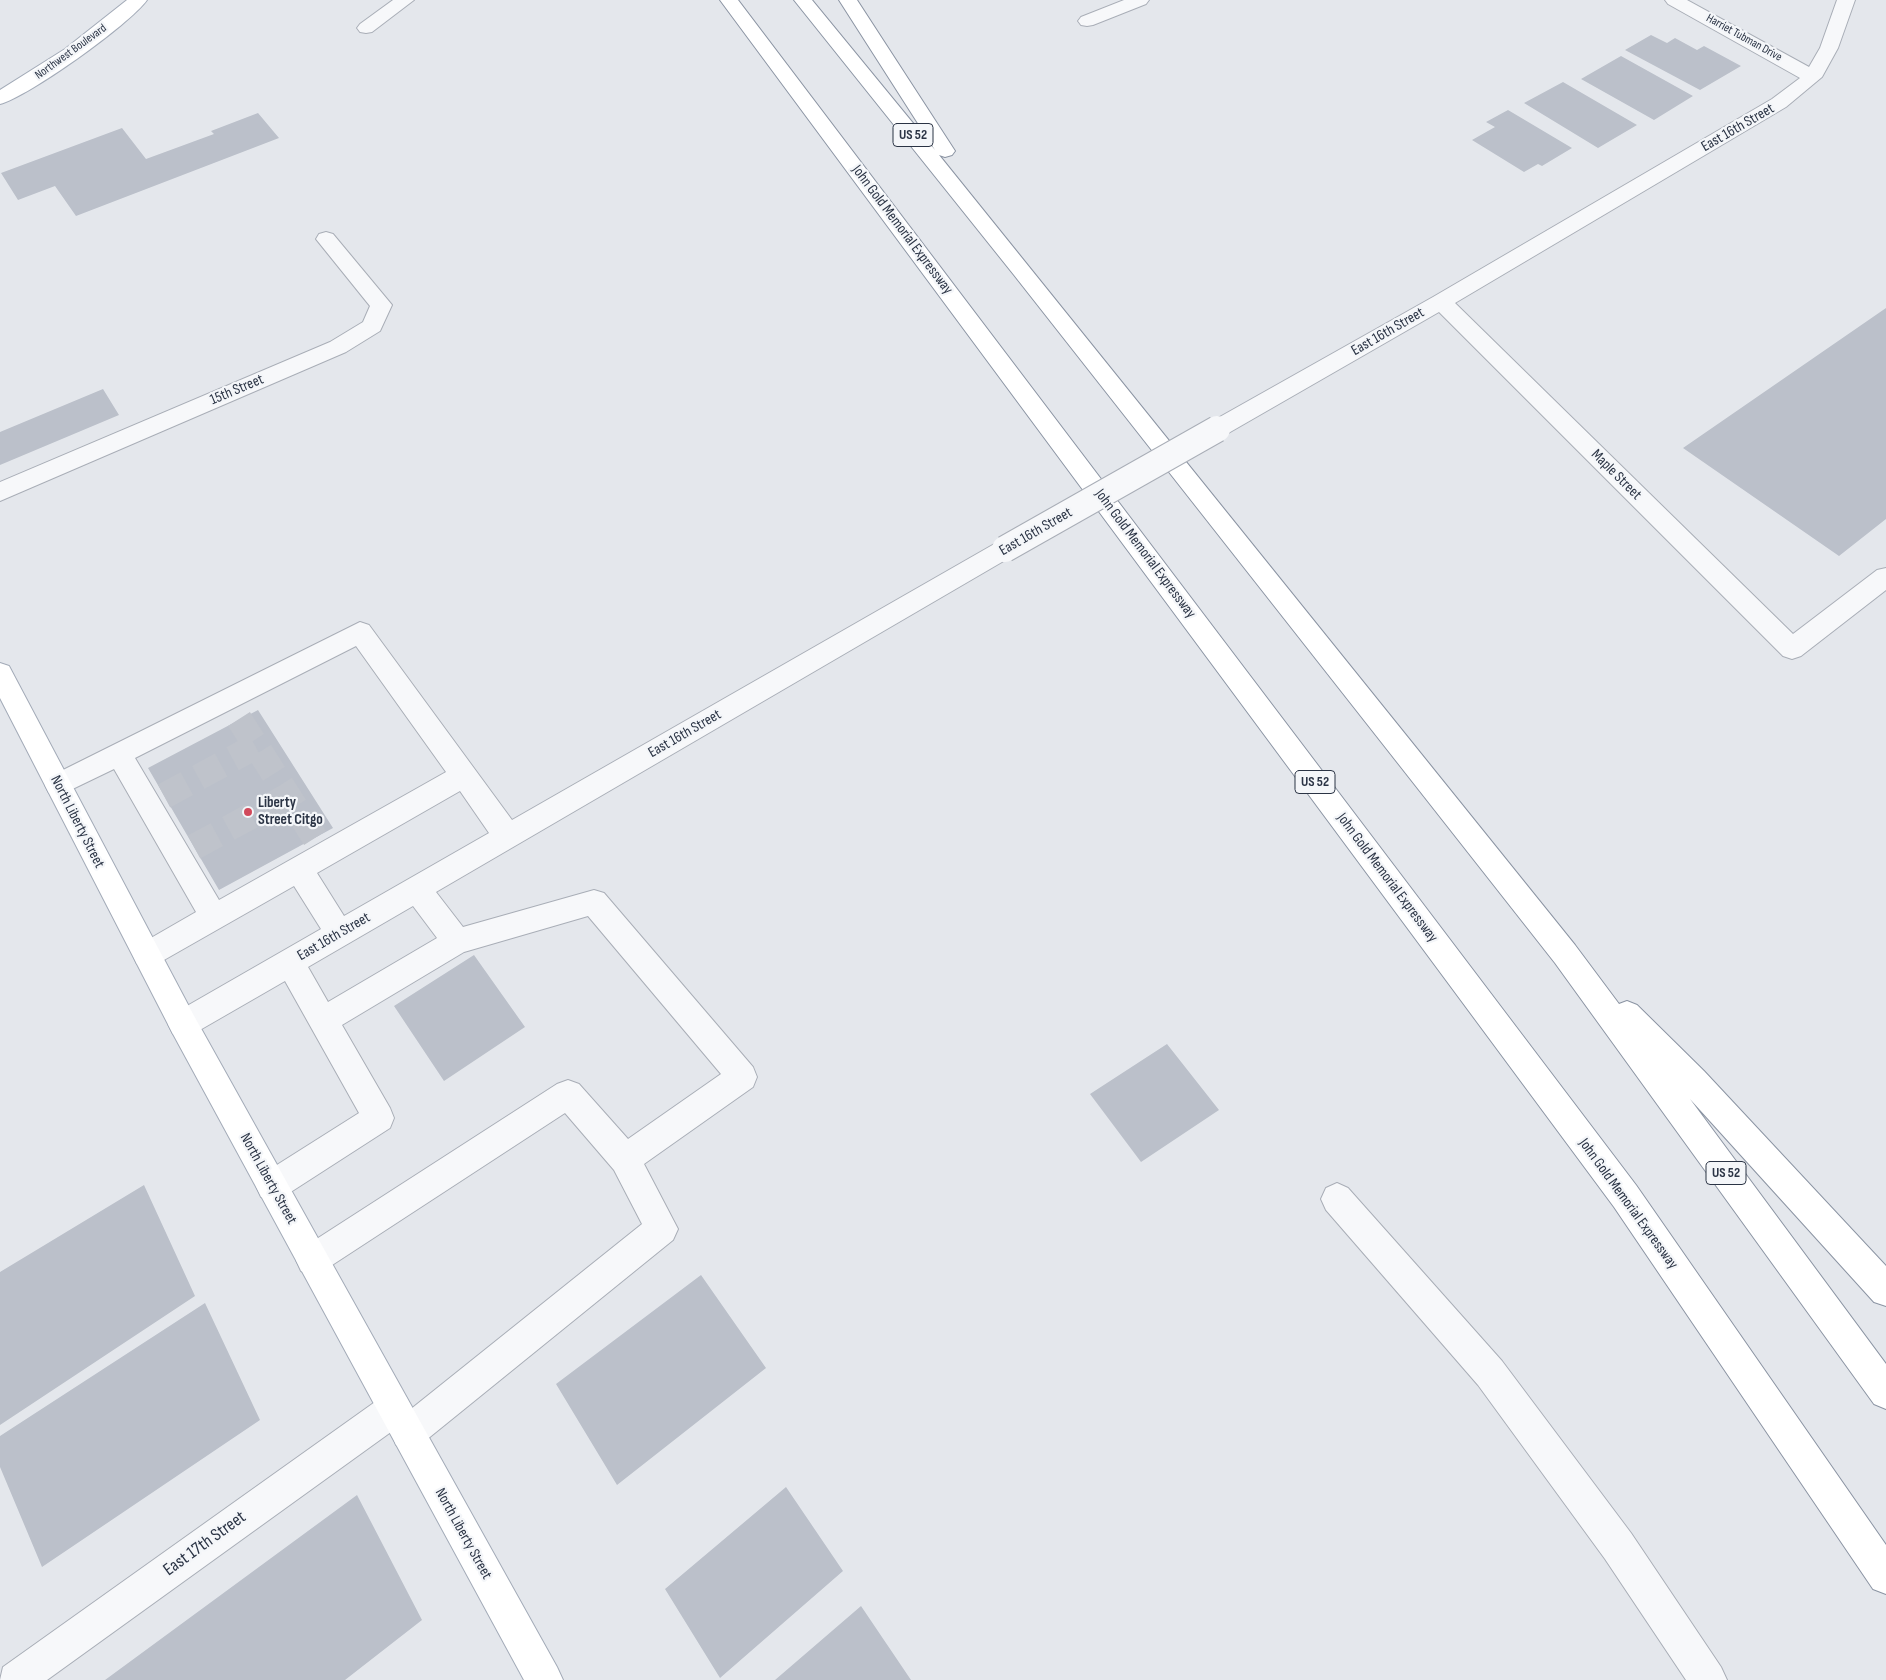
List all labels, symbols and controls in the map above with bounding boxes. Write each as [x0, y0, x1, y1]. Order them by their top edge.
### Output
street label: Harriet Tubman Drive [1704, 11, 1784, 65]
street label: Northwest Boulevard [33, 21, 109, 83]
street label: East 16th Street [1698, 100, 1778, 156]
road number: US 52 [893, 124, 933, 146]
street label: John Gold Memorial Expressway [848, 162, 956, 298]
street label: East 16th Street [1348, 304, 1428, 360]
street label: 15th Street [208, 371, 266, 409]
street label: Maple Street [1587, 446, 1645, 504]
street label: John Gold Memorial Expressway [1091, 486, 1199, 622]
street label: East 16th Street [996, 504, 1076, 560]
street label: East 16th Street [645, 706, 725, 762]
road number: US 52 [1295, 770, 1335, 794]
street label: North Liberty Street [46, 773, 108, 871]
place label: Liberty Street Citgo [258, 794, 323, 829]
marker: Liberty Street Citgo [242, 806, 254, 818]
street label: John Gold Memorial Expressway [1333, 810, 1441, 946]
street label: East 16th Street [294, 909, 374, 965]
street label: North Liberty Street [236, 1130, 300, 1228]
street label: John Gold Memorial Expressway [1575, 1135, 1681, 1273]
road number: US 52 [1706, 1162, 1746, 1184]
street label: North Liberty Street [431, 1485, 495, 1583]
street label: East 17th Street [160, 1507, 250, 1581]

